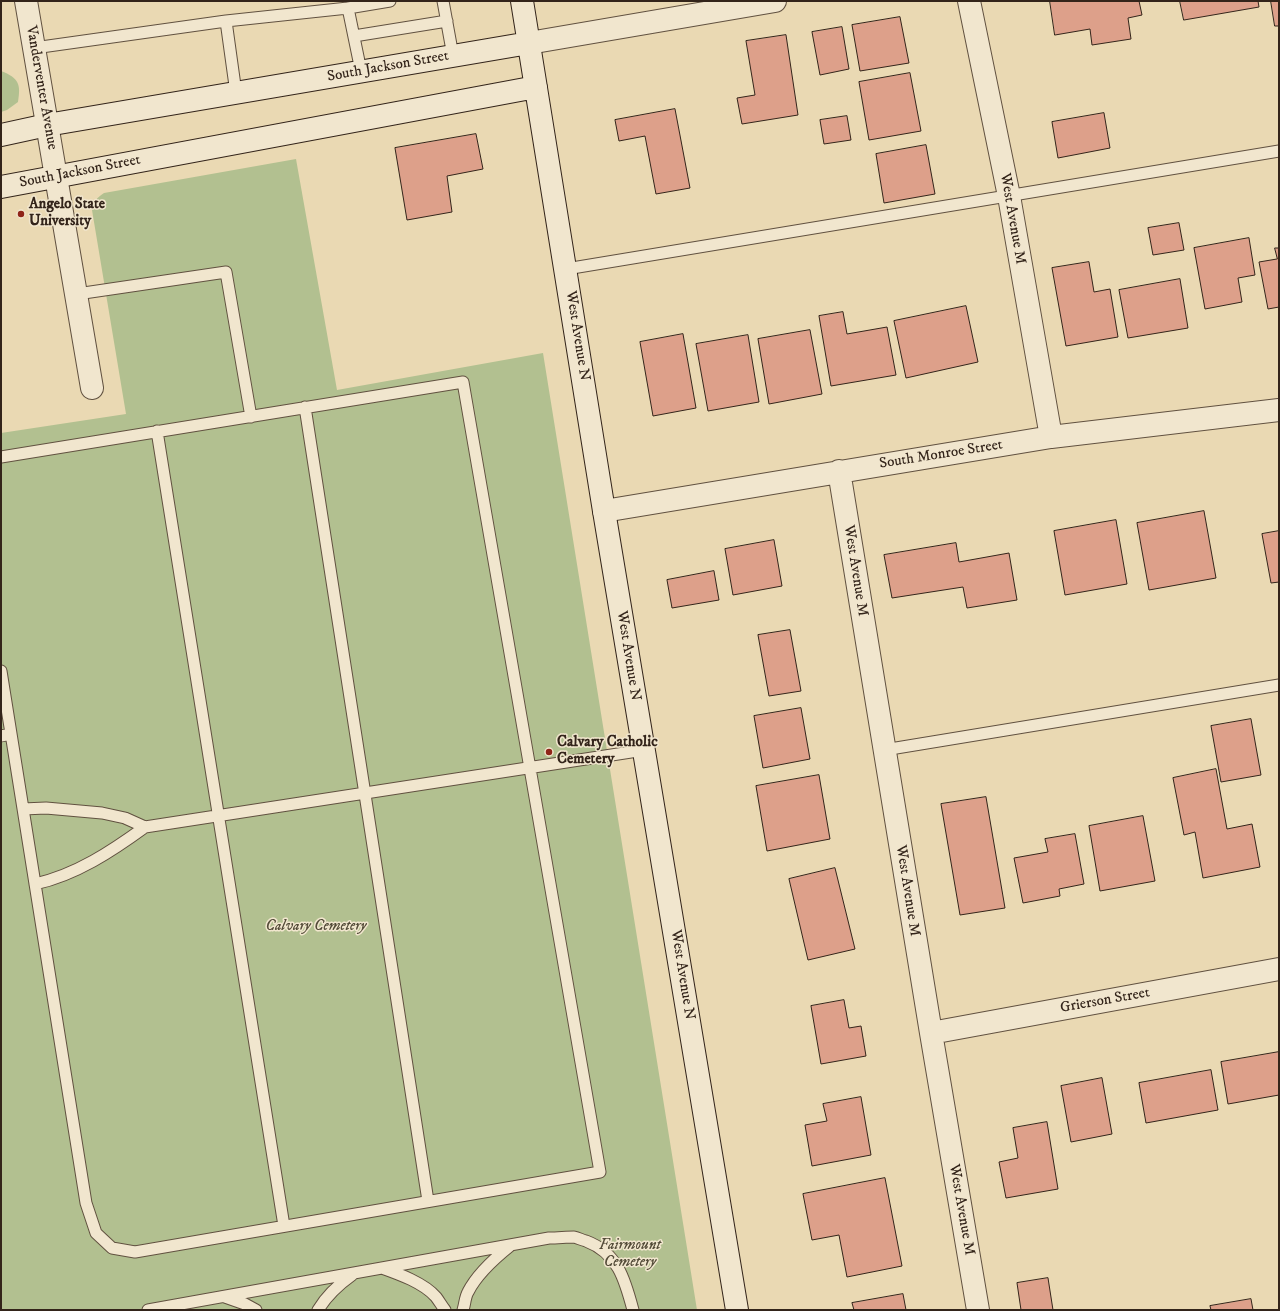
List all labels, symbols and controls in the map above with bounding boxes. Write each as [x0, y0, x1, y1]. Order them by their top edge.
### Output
street label: Vanderventer Avenue [21, 24, 61, 152]
street label: South Jackson Street [326, 47, 450, 87]
street label: South Jackson Street [18, 151, 142, 193]
street label: West Avenue M [995, 172, 1029, 266]
place label: Angelo State University [29, 196, 105, 231]
marker: Angelo State University [16, 209, 26, 219]
street label: West Avenue N [561, 290, 593, 382]
street label: South Monroe Street [878, 436, 1004, 474]
street label: West Avenue M [839, 524, 871, 618]
street label: West Avenue N [612, 610, 644, 702]
place label: Calvary Catholic Cemetery [557, 734, 658, 769]
marker: Calvary Catholic Cemetery [544, 747, 554, 757]
street label: West Avenue M [891, 844, 923, 938]
park label: Calvary Cemetery [266, 918, 366, 936]
street label: West Avenue N [666, 929, 698, 1021]
street label: Grierson Street [1059, 984, 1151, 1018]
street label: West Avenue M [944, 1163, 978, 1257]
park label: Fairmount Cemetery [599, 1237, 661, 1272]

